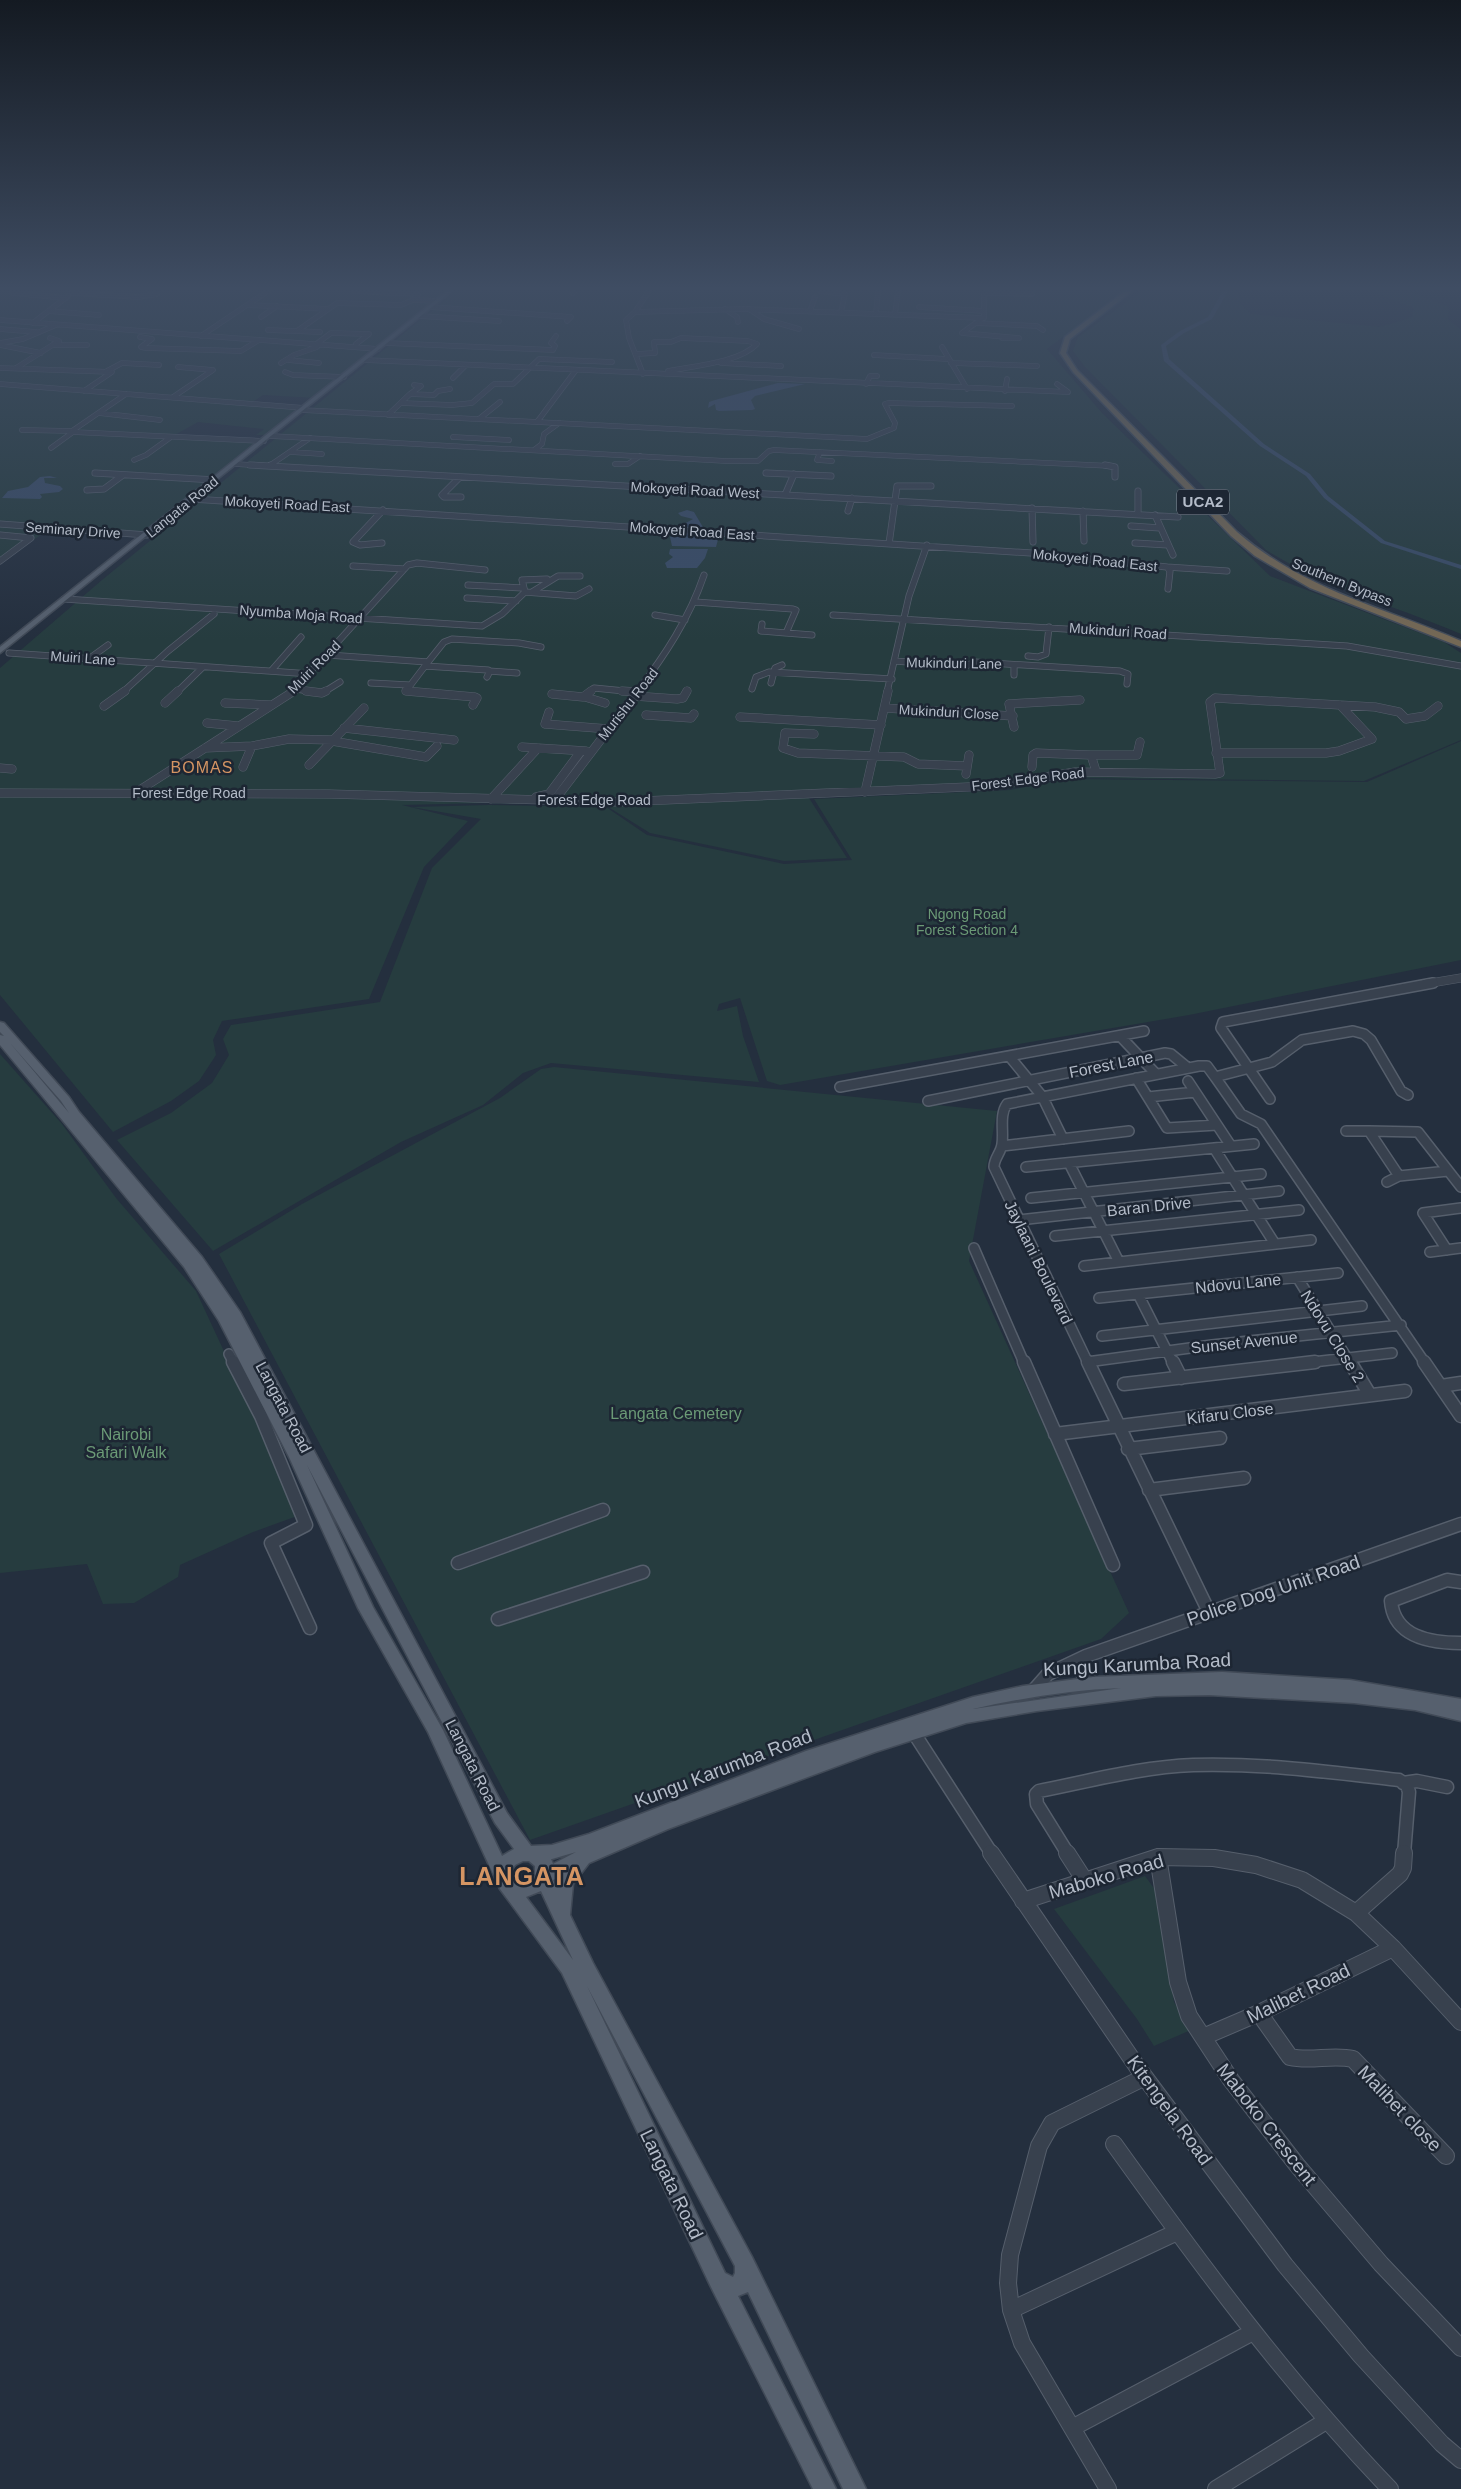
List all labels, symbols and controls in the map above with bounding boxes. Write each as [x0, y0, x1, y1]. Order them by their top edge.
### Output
street label: Langata Road [143, 473, 221, 541]
street label: Mokoyeti Road West [630, 479, 760, 501]
road number: UCA2 [1177, 490, 1229, 514]
street label: Mokoyeti Road East [224, 493, 350, 515]
street label: Seminary Drive [25, 519, 121, 541]
street label: Mokoyeti Road East [629, 519, 755, 543]
street label: Mokoyeti Road East [1032, 545, 1158, 575]
street label: Southern Bypass [1290, 555, 1394, 609]
street label: Nyumba Moja Road [239, 602, 363, 626]
street label: Mukinduri Road [1069, 620, 1167, 642]
street label: Muiri Road [284, 637, 344, 697]
street label: Muiri Lane [50, 648, 116, 668]
street label: Mukinduri Lane [906, 654, 1002, 672]
street label: Murishu Road [595, 665, 661, 743]
street label: Mukinduri Close [898, 701, 1000, 723]
district label: BOMAS [171, 759, 233, 776]
street label: Forest Edge Road [971, 764, 1085, 794]
street label: Forest Edge Road [132, 785, 246, 801]
street label: Forest Edge Road [537, 792, 651, 808]
park label: Ngong Road Forest Section 4 [916, 906, 1018, 938]
street label: Forest Lane [1068, 1048, 1155, 1081]
street label: Baran Drive [1106, 1194, 1192, 1219]
street label: Jaylaani Boulevard [1001, 1198, 1076, 1327]
street label: Ndovu Lane [1194, 1271, 1282, 1296]
street label: Ndovu Close 2 [1298, 1287, 1368, 1385]
street label: Sunset Avenue [1190, 1328, 1298, 1357]
street label: Langata Road [252, 1359, 315, 1456]
street label: Kifaru Close [1186, 1400, 1274, 1427]
park label: Langata Cemetery [610, 1405, 742, 1422]
park label: Nairobi Safari Walk [85, 1426, 168, 1461]
street label: Police Dog Unit Road [1184, 1551, 1362, 1630]
street label: Kungu Karumba Road [1043, 1649, 1231, 1680]
street label: Langata Road [442, 1717, 503, 1814]
street label: Kungu Karumba Road [632, 1725, 815, 1812]
street label: Maboko Road [1046, 1850, 1166, 1903]
district label: LANGATA [459, 1862, 585, 1890]
street label: Malibet Road [1243, 1959, 1353, 2027]
street label: Kitengela Road [1123, 2052, 1216, 2169]
street label: Maboko Crescent [1212, 2059, 1321, 2190]
street label: Malibet close [1354, 2061, 1446, 2156]
street label: Langata Road [636, 2126, 707, 2242]

